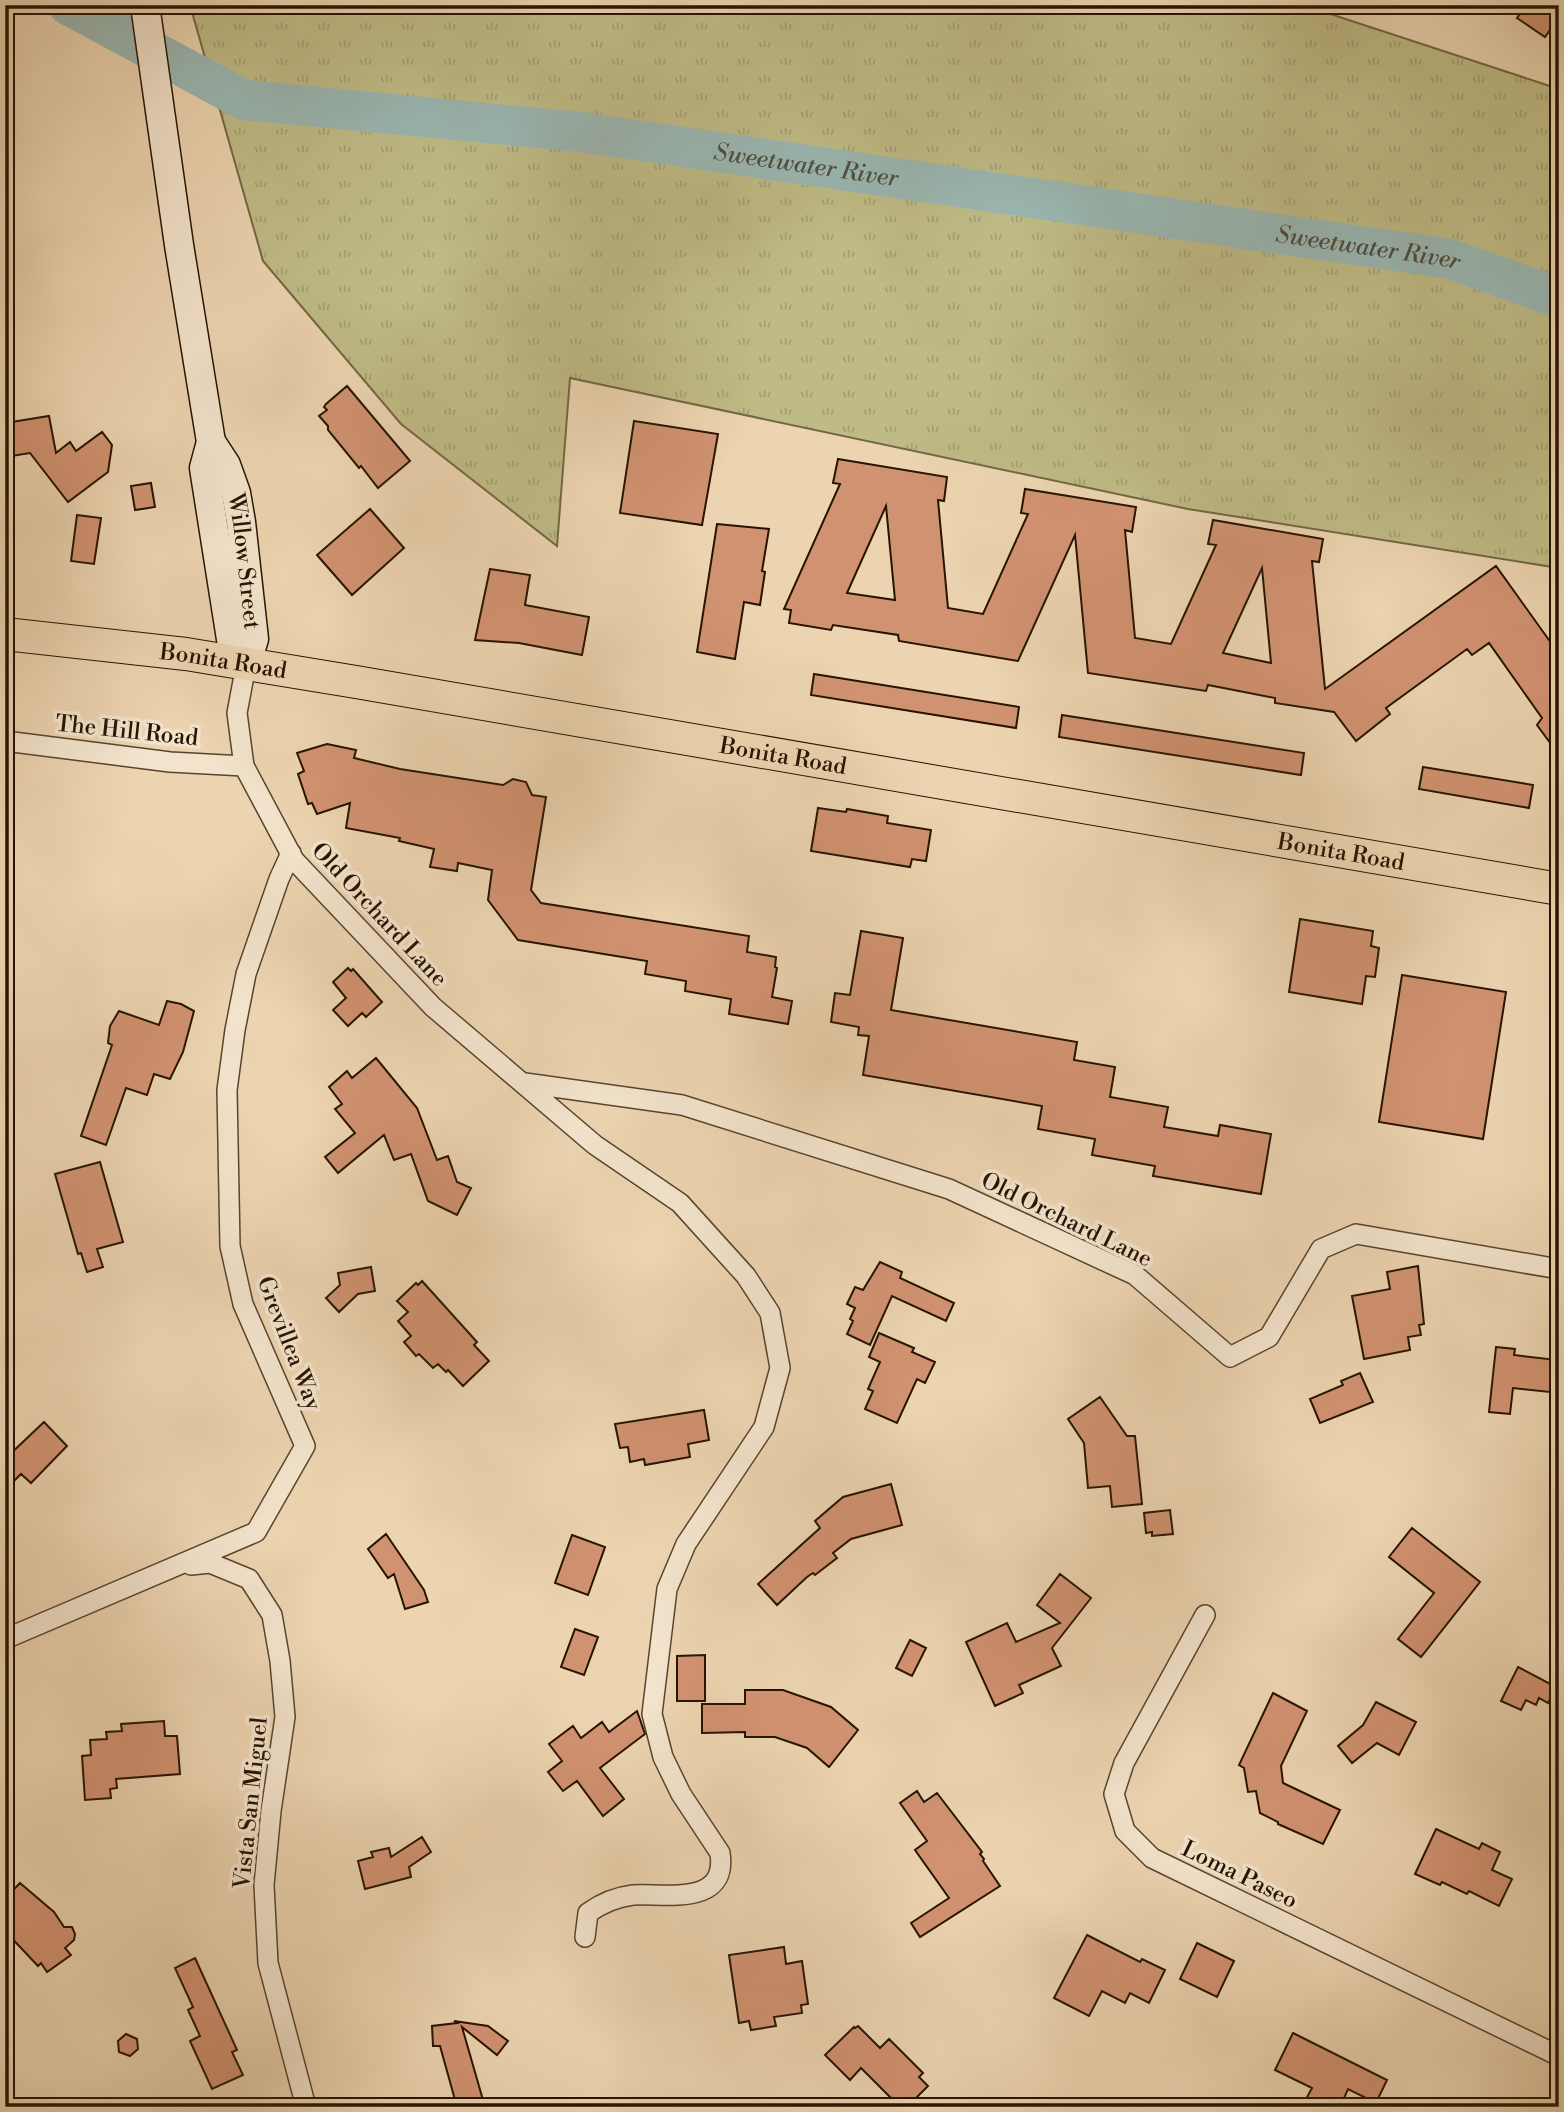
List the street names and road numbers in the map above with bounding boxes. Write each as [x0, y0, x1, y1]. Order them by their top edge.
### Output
street label: Willow Street [221, 490, 266, 631]
street label: Bonita Road [157, 638, 289, 685]
street label: The Hill Road [54, 710, 200, 752]
street label: Bonita Road [717, 732, 849, 781]
street label: Bonita Road [1274, 828, 1407, 877]
street label: Old Orchard Lane [305, 837, 453, 993]
street label: Old Orchard Lane [976, 1166, 1157, 1273]
street label: Grevillea Way [251, 1273, 328, 1415]
street label: Vista San Miguel [228, 1716, 274, 1891]
street label: Loma Paseo [1177, 1835, 1302, 1915]

